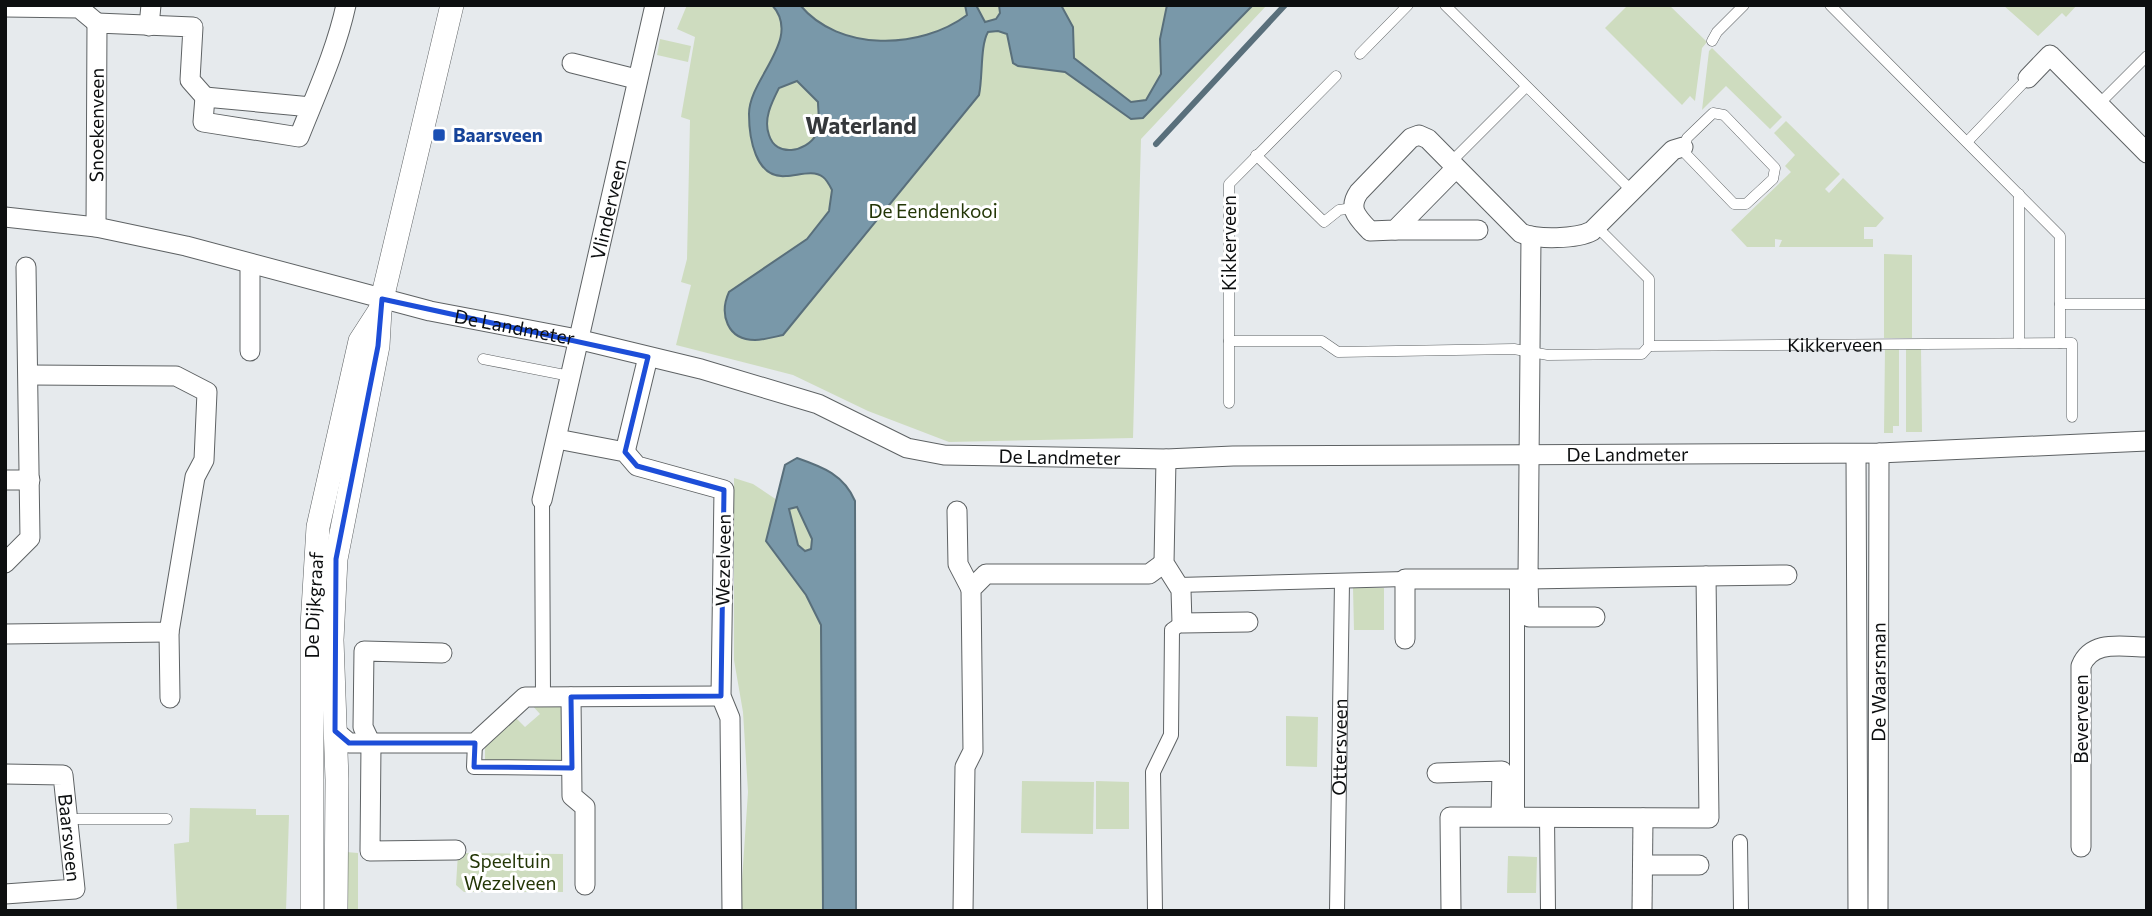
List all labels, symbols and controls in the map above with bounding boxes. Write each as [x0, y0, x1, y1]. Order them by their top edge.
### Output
street label: Snoekenveen [84, 68, 108, 182]
district label: Waterland [805, 111, 917, 139]
place label: Baarsveen [453, 123, 543, 146]
marker: Baarsveen [431, 127, 447, 143]
street label: Vlinderveen [585, 157, 630, 262]
street label: Kikkerveen [1217, 195, 1240, 291]
park label: De Eendenkooi [868, 199, 998, 222]
street label: De Landmeter [452, 304, 577, 349]
street label: Kikkerveen [1787, 332, 1883, 356]
street label: De Landmeter [1566, 442, 1689, 465]
street label: De Landmeter [998, 444, 1121, 469]
street label: Wezelveen [710, 513, 735, 607]
street label: De Dijkgraaf [300, 551, 328, 658]
street label: De Waarsman [1866, 622, 1890, 742]
street label: Beverveen [2069, 674, 2092, 764]
street label: Ottersveen [1327, 698, 1351, 796]
street label: Baarsveen [54, 793, 86, 883]
park label: Speeltuin Wezelveen [464, 849, 556, 894]

